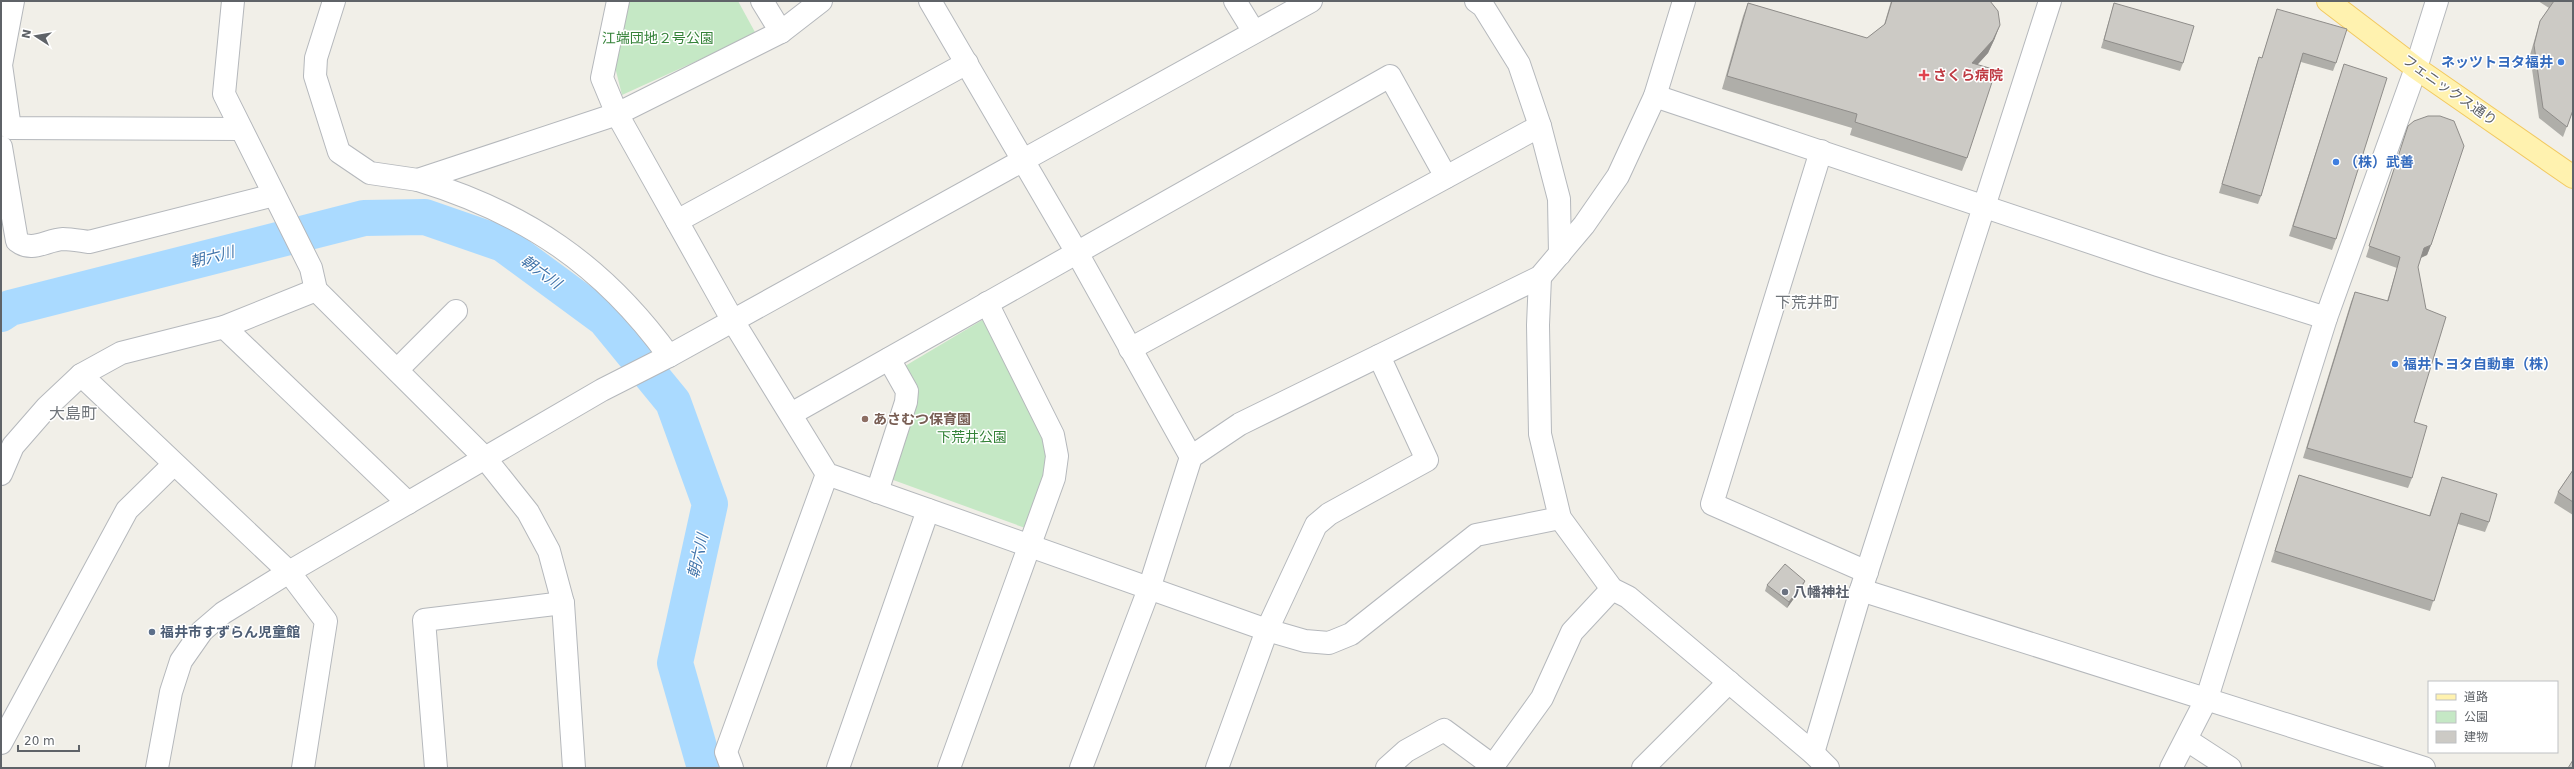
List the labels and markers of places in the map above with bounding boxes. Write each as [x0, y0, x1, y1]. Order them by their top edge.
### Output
place label: ネッツトヨタ福井 [2441, 54, 2553, 70]
marker: ネッツトヨタ福井 [2556, 57, 2566, 67]
place label: さくら病院 [1933, 67, 2003, 83]
marker: さくら病院 [1918, 69, 1930, 81]
place label: （株）武善 [2344, 154, 2414, 170]
marker: （株）武善 [2331, 157, 2341, 167]
place label: 福井トヨタ自動車（株） [2403, 356, 2557, 372]
marker: 福井トヨタ自動車（株） [2390, 359, 2400, 369]
place label: あさむつ保育園 [873, 411, 971, 427]
marker: あさむつ保育園 [860, 414, 870, 424]
place label: 八幡神社 [1793, 584, 1849, 600]
marker: 八幡神社 [1780, 587, 1790, 597]
place label: 福井市すずらん児童館 [160, 624, 300, 640]
marker: 福井市すずらん児童館 [147, 627, 157, 637]

